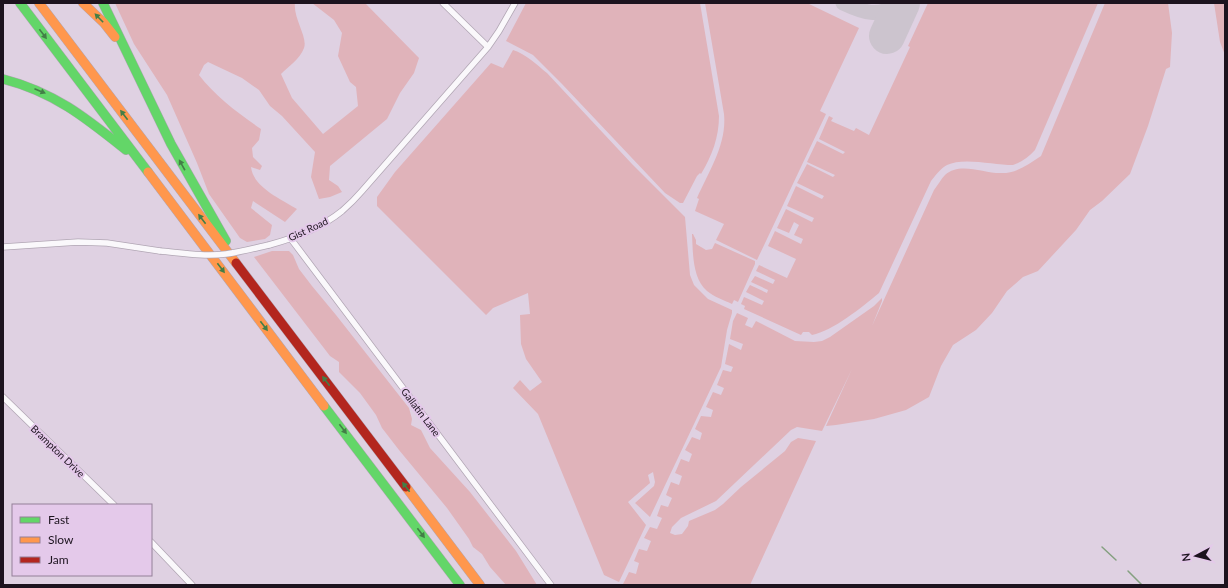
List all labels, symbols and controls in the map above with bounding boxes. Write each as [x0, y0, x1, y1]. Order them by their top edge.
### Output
one-way arrow [94, 13, 104, 23]
one-way arrow [39, 29, 48, 40]
one-way arrow [34, 87, 46, 94]
one-way arrow [120, 110, 128, 120]
one-way arrow [179, 159, 186, 171]
one-way arrow [198, 213, 207, 224]
street label: Gist Road [286, 215, 330, 243]
one-way arrow [216, 263, 224, 273]
one-way arrow [260, 320, 269, 331]
one-way arrow [321, 376, 330, 387]
street label: Gallatin Lane [399, 386, 443, 438]
street label: Brampton Drive [29, 422, 87, 480]
one-way arrow [339, 424, 347, 435]
one-way arrow [401, 481, 410, 492]
legend [12, 504, 152, 576]
text: Fast [48, 512, 70, 527]
one-way arrow [417, 528, 425, 539]
text: Slow [48, 532, 74, 547]
north arrow [1176, 536, 1216, 576]
text: Jam [48, 552, 69, 567]
text: N [1179, 552, 1193, 562]

